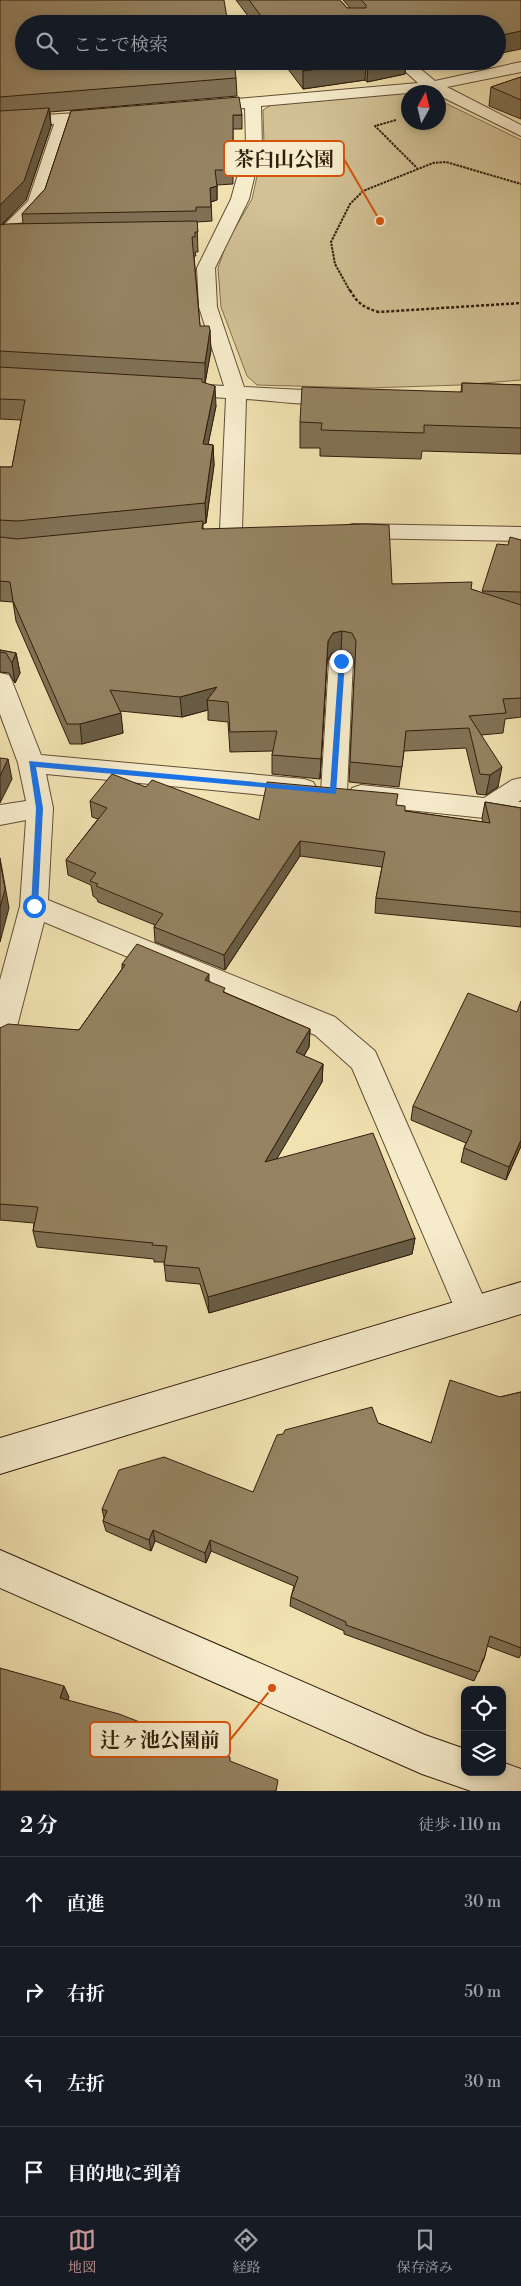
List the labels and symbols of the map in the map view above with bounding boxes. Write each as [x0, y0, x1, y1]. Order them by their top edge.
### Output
north arrow [401, 85, 446, 130]
callout: 茶臼山公園 [224, 141, 344, 176]
text: 茶臼山公園 [234, 148, 334, 173]
route end [330, 650, 353, 673]
route start [23, 895, 46, 918]
callout: 辻ヶ池公園前 [90, 1722, 230, 1757]
text: 辻ヶ池公園前 [100, 1729, 220, 1754]

